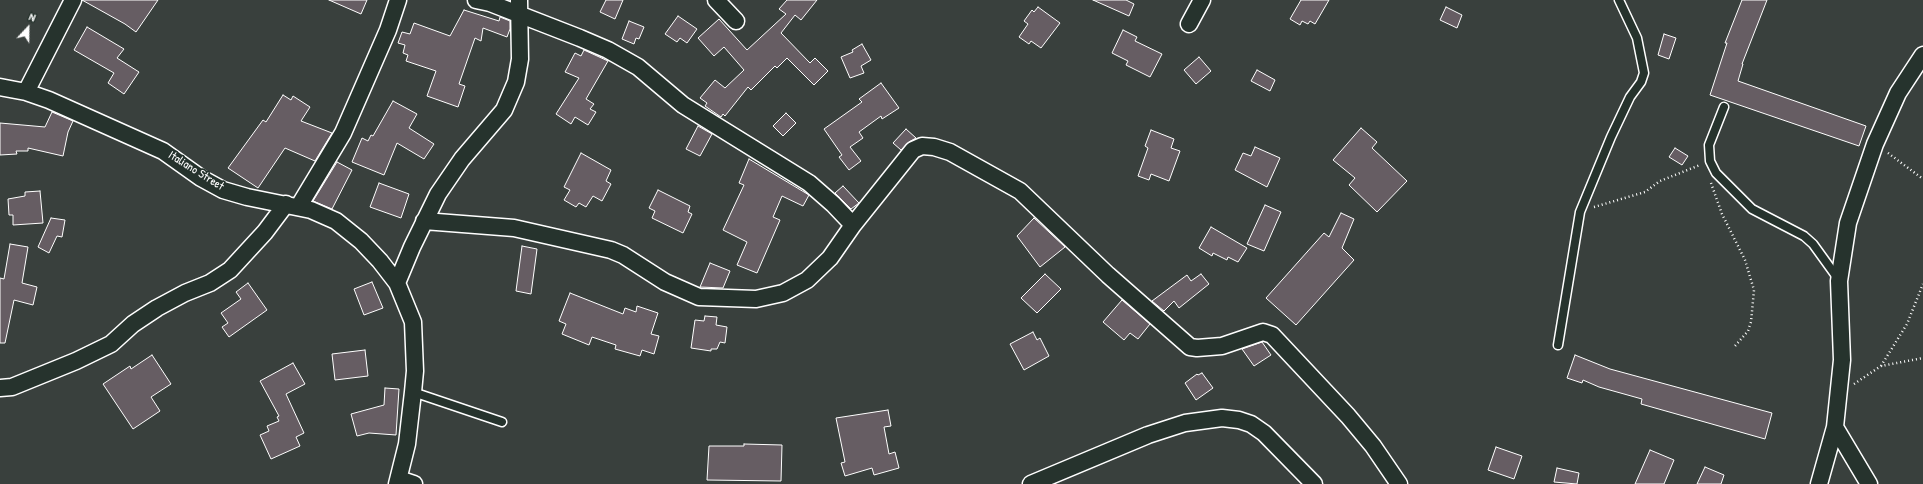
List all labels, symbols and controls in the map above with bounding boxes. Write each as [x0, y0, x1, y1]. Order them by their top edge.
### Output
north arrow [8, 8, 48, 48]
text: N [27, 9, 38, 24]
street label: Italiano Street [165, 148, 227, 194]

